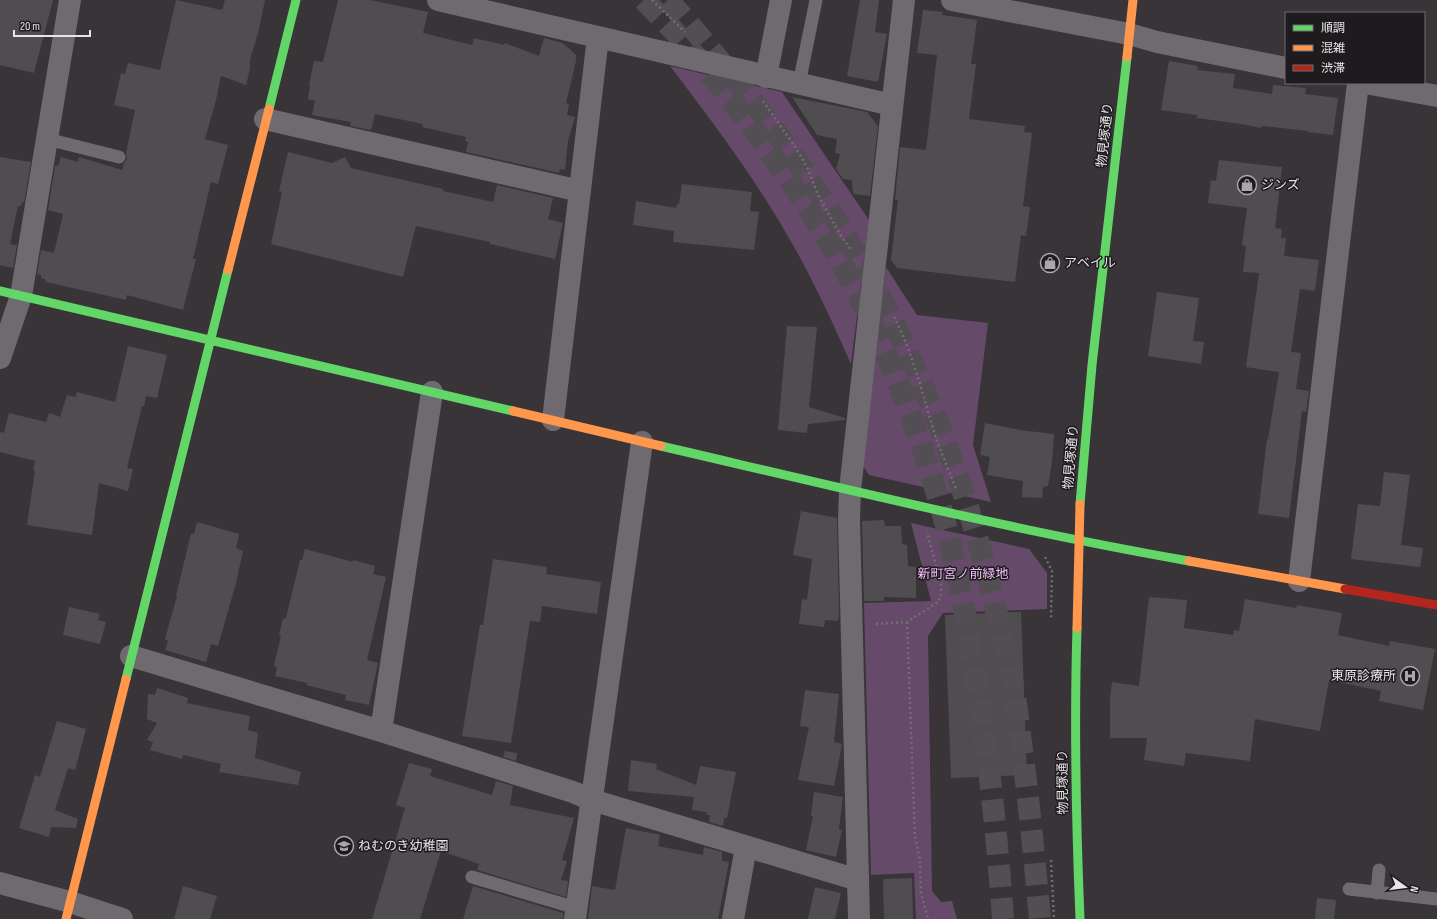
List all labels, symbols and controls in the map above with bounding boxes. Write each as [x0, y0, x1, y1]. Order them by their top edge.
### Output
scale bar [14, 12, 90, 38]
legend [1285, 12, 1425, 84]
text: 20 m [20, 19, 40, 34]
text: 順調 [1321, 21, 1345, 36]
text: 混雑 [1321, 41, 1345, 56]
text: 渋滞 [1321, 61, 1345, 76]
street label: 物見塚通り [1094, 102, 1116, 168]
shop icon: ジンズ [1236, 174, 1258, 196]
place label: ジンズ [1261, 177, 1300, 193]
shop icon: アベイル [1039, 252, 1061, 274]
place label: アベイル [1064, 255, 1116, 271]
street label: 物見塚通り [1060, 424, 1082, 490]
park label: 新町宮ノ前緑地 [917, 566, 1009, 582]
hospital icon: 東原診療所 [1399, 665, 1421, 687]
place label: 東原診療所 [1331, 668, 1396, 684]
street label: 物見塚通り [1054, 749, 1072, 815]
school or university icon: ねむのき幼稚園 [333, 835, 355, 857]
place label: ねむのき幼稚園 [358, 838, 449, 854]
north arrow [1385, 867, 1425, 907]
text: N [1407, 885, 1421, 894]

